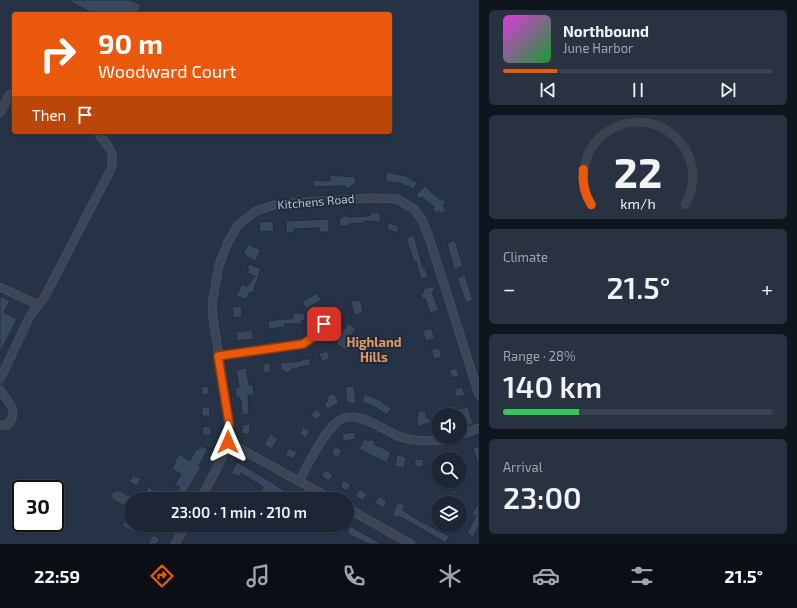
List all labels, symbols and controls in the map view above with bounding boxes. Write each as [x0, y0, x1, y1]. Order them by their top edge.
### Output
text: Northbound [563, 22, 649, 40]
text: 90 m [98, 26, 163, 60]
icon: right [32, 28, 84, 80]
text: June Harbor [563, 40, 633, 56]
text: Woodward Court [98, 60, 236, 82]
icon: previous [537, 79, 559, 101]
icon: pause [627, 79, 649, 101]
icon: next [717, 79, 739, 101]
icon: arrive [74, 104, 96, 126]
text: Then [32, 106, 66, 124]
text: 22 [614, 146, 662, 196]
street label: Kitchens Road [277, 191, 355, 211]
text: km/h [620, 195, 656, 212]
text: Climate [503, 249, 548, 265]
text: 21.5° [606, 269, 670, 305]
text: − [503, 275, 516, 301]
text: + [761, 275, 773, 301]
pin [307, 307, 341, 341]
icon: arrive [313, 313, 335, 335]
district label: Highland Hills [346, 334, 402, 365]
text: Range · 28% [503, 348, 576, 364]
text: 140 km [503, 368, 602, 404]
map controls [431, 408, 467, 532]
button: sound [431, 408, 467, 444]
position arrow [207, 421, 249, 463]
button: search [431, 452, 467, 488]
text: Arrival [503, 459, 543, 475]
text: 23:00 [503, 479, 582, 515]
speed limit sign: 30 [12, 480, 64, 532]
button: layers [431, 496, 467, 532]
text: 23:00 · 1 min · 210 m [171, 503, 307, 521]
icon: directions [148, 562, 176, 590]
icon: music [244, 562, 272, 590]
icon: phone [340, 562, 368, 590]
icon: climate [436, 562, 464, 590]
icon: car [532, 562, 560, 590]
icon: filters [628, 562, 656, 590]
text: 22:59 [34, 565, 80, 587]
text: 21.5° [724, 565, 763, 587]

